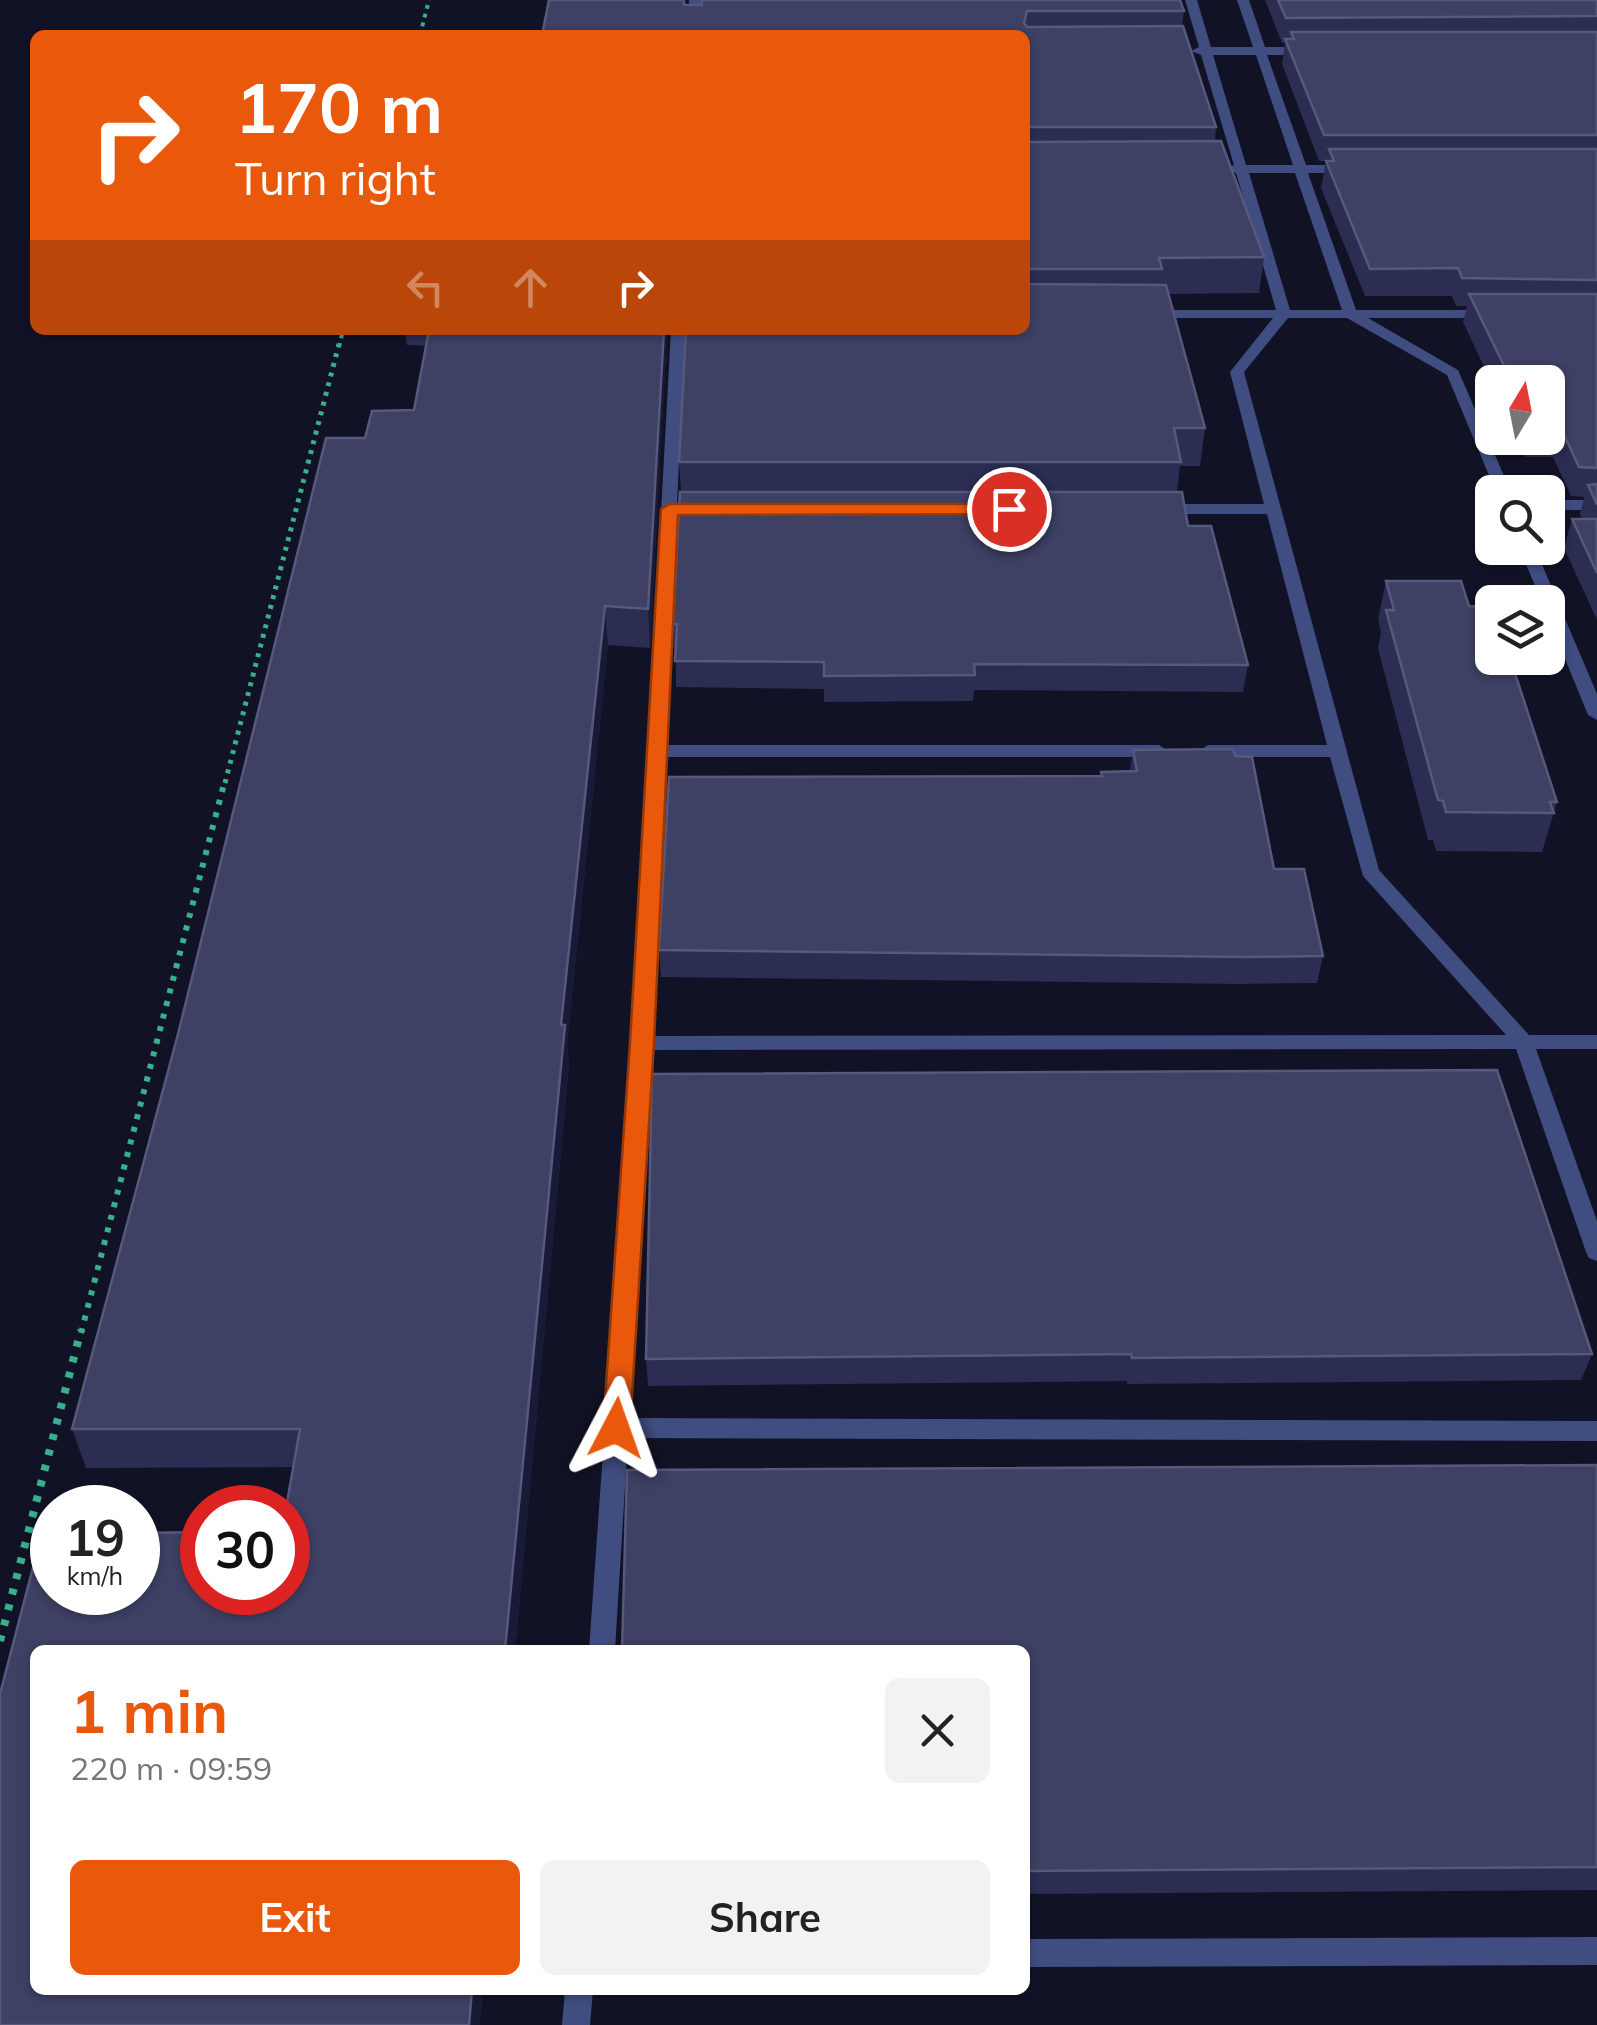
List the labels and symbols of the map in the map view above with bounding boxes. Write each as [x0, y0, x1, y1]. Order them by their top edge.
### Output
north arrow [1475, 365, 1565, 455]
pin [967, 467, 1052, 552]
position arrow [564, 1376, 668, 1480]
speed limit sign: 30 [180, 1485, 310, 1615]

